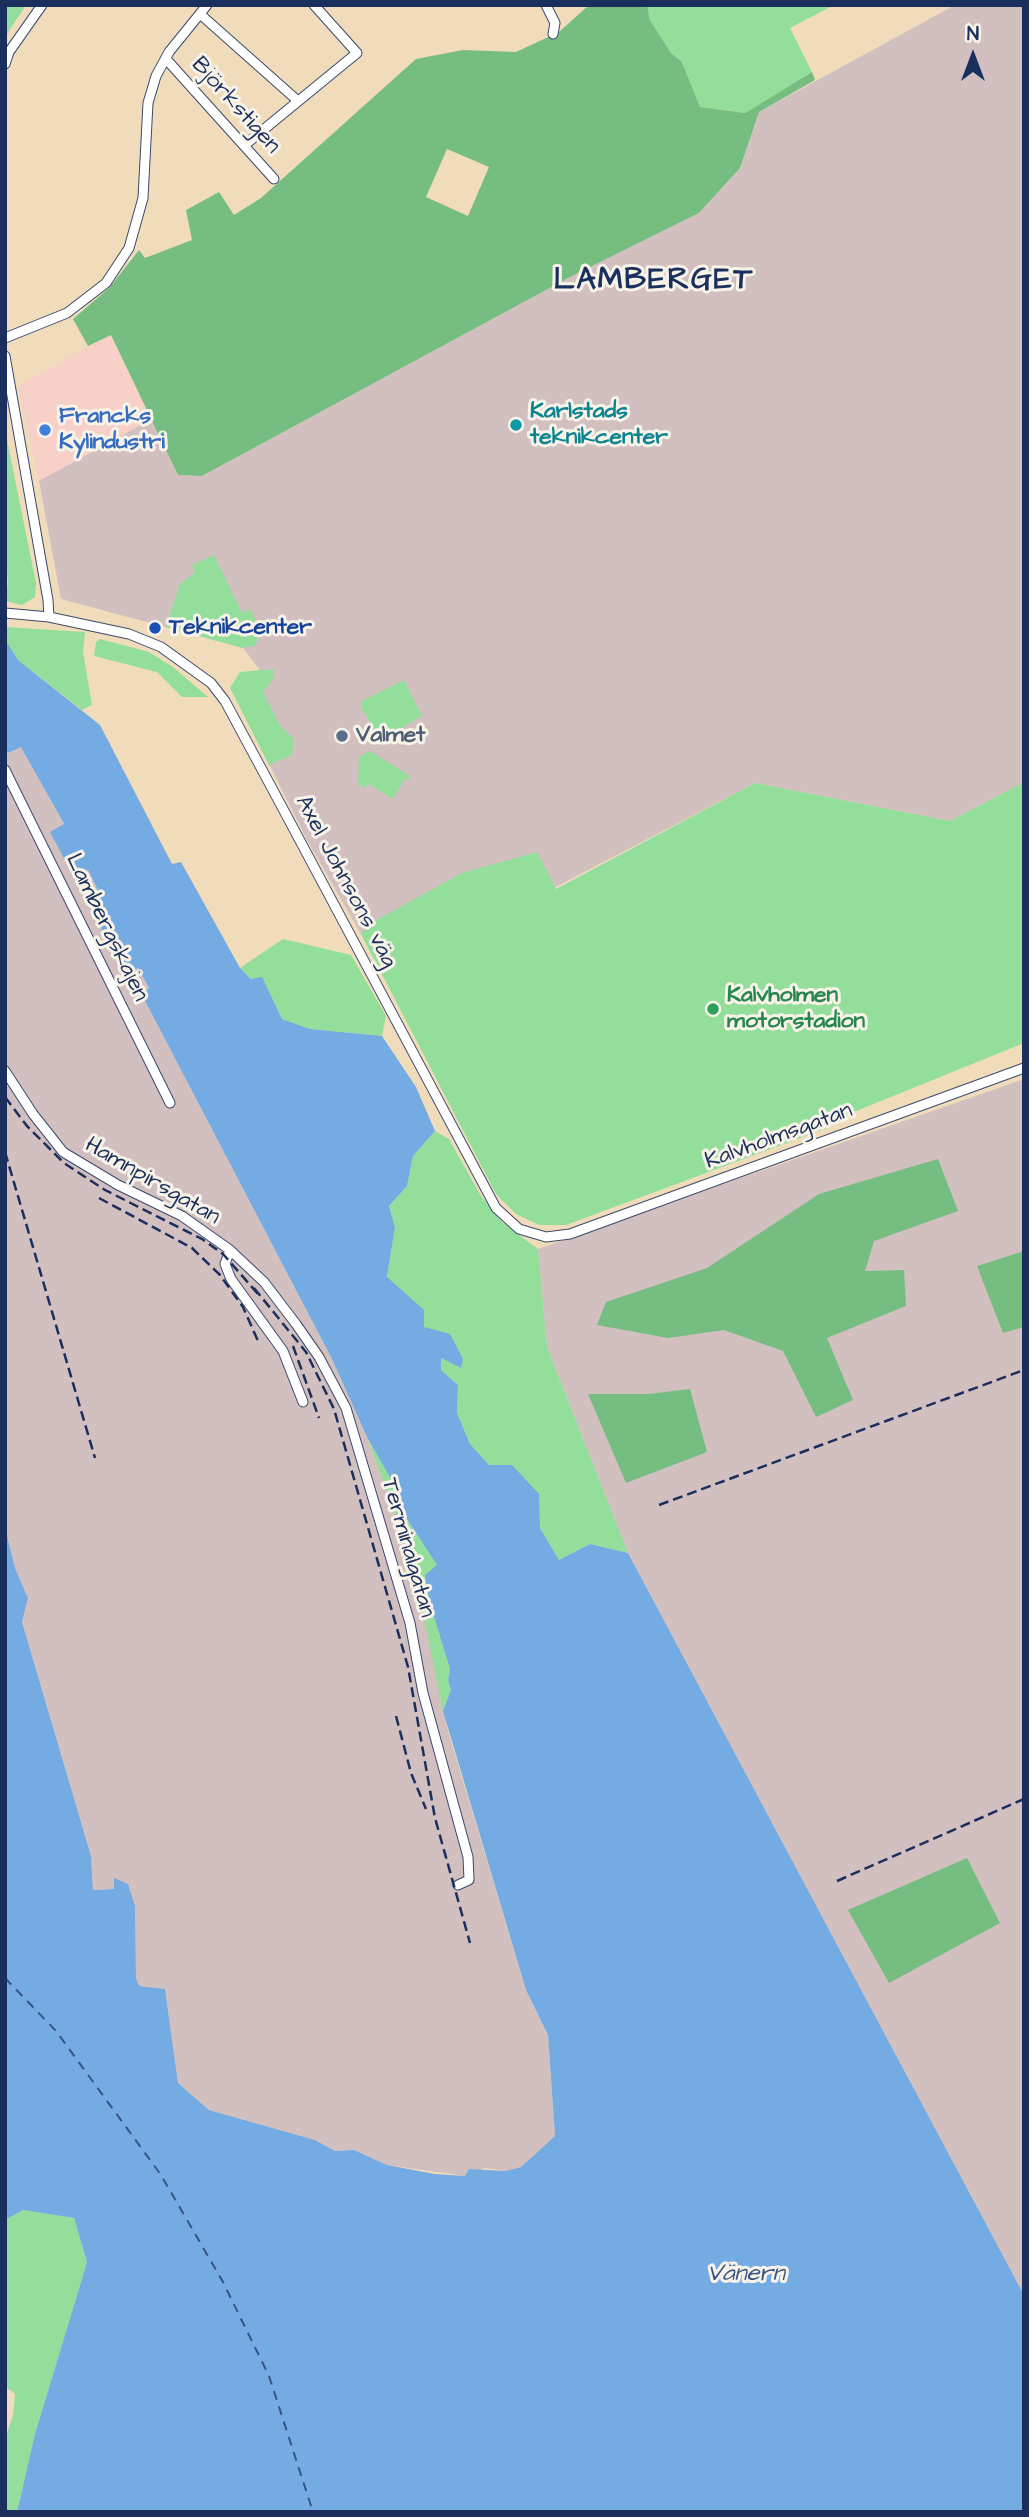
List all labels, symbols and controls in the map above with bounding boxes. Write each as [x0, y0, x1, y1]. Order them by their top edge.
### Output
north arrow [938, 21, 1008, 91]
text: N [967, 21, 979, 48]
street label: Björkstigen [184, 52, 286, 160]
district label: LAMBERGET [555, 264, 753, 300]
place label: Karlstads teknikcenter [530, 398, 668, 452]
place label: Francks Kylindustri [59, 403, 165, 457]
marker: Karlstads teknikcenter [508, 417, 524, 433]
marker: Francks Kylindustri [37, 422, 53, 438]
place label: Teknikcenter [169, 614, 312, 642]
marker: Teknikcenter [147, 620, 163, 636]
place label: Valmet [356, 722, 425, 750]
marker: Valmet [334, 728, 350, 744]
street label: Axel Johnsons väg [288, 791, 402, 973]
street label: Lambergskajen [58, 850, 154, 1006]
place label: Kalvholmen motorstadion [727, 982, 865, 1036]
marker: Kalvholmen motorstadion [705, 1001, 721, 1017]
street label: Kalvholmsgatan [702, 1098, 856, 1176]
street label: Hamnpirsgatan [79, 1132, 225, 1232]
street label: Terminalgatan [374, 1475, 440, 1621]
water label: Vänern [707, 2261, 785, 2289]

